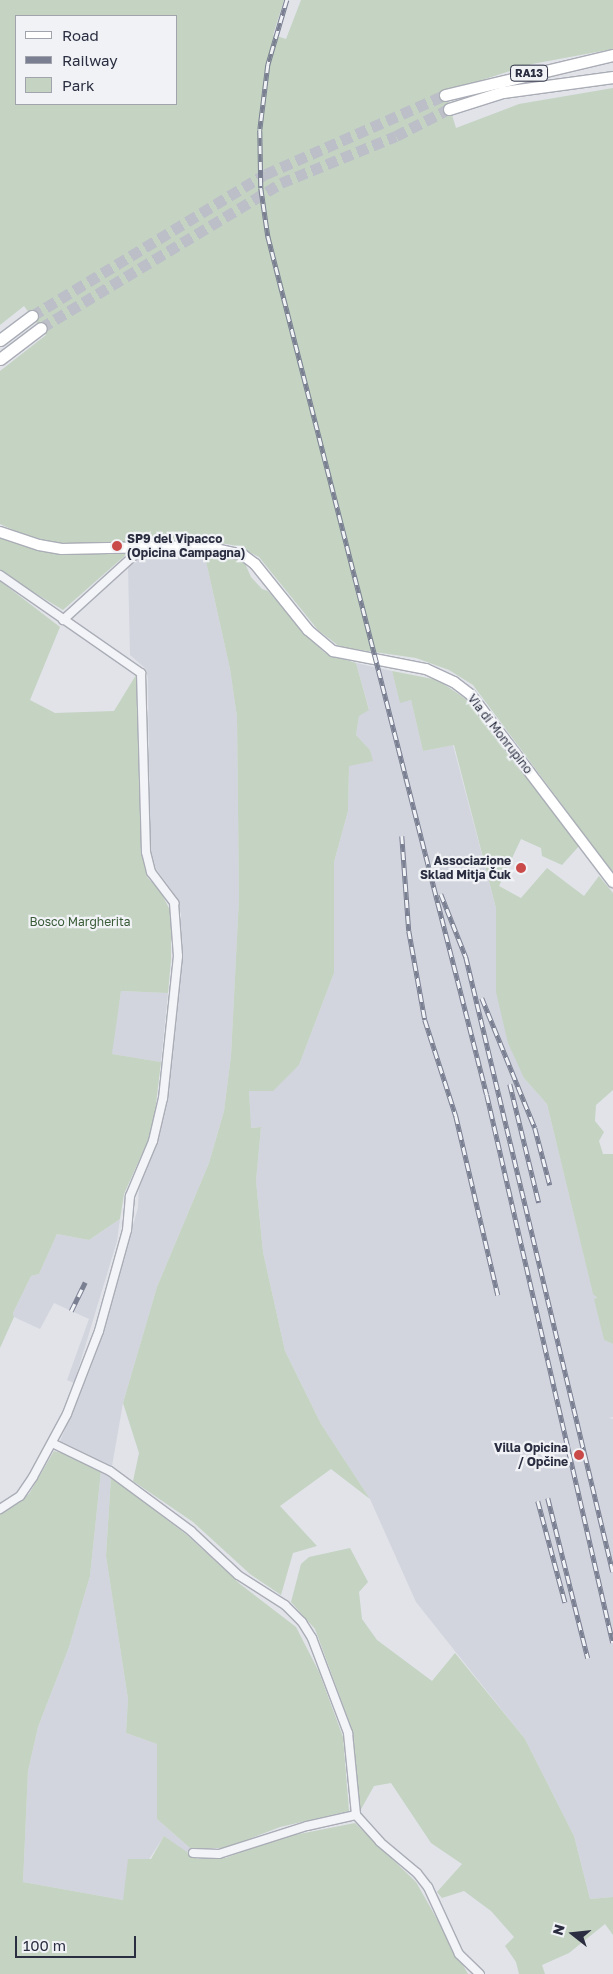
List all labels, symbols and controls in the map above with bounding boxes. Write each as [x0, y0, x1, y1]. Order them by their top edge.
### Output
legend [15, 15, 178, 105]
text: Road [62, 26, 99, 44]
text: Railway [62, 51, 118, 69]
road number: RA13 [509, 64, 549, 82]
text: Park [62, 76, 94, 94]
place label: SP9 del Vipacco (Opicina Campagna) [127, 532, 245, 560]
marker: SP9 del Vipacco (Opicina Campagna) [111, 540, 123, 552]
street label: Via di Monrupino [465, 691, 535, 777]
place label: Associazione Sklad Mitja Čuk [420, 854, 511, 882]
marker: Associazione Sklad Mitja Čuk [515, 862, 527, 874]
park label: Bosco Margherita [29, 915, 131, 929]
place label: Villa Opicina / Opčine [494, 1441, 568, 1469]
marker: Villa Opicina / Opčine [572, 1448, 586, 1462]
north arrow [548, 1909, 598, 1959]
text: N [548, 1922, 568, 1937]
scale bar [18, 1926, 139, 1958]
text: 100 m [23, 1936, 66, 1954]

